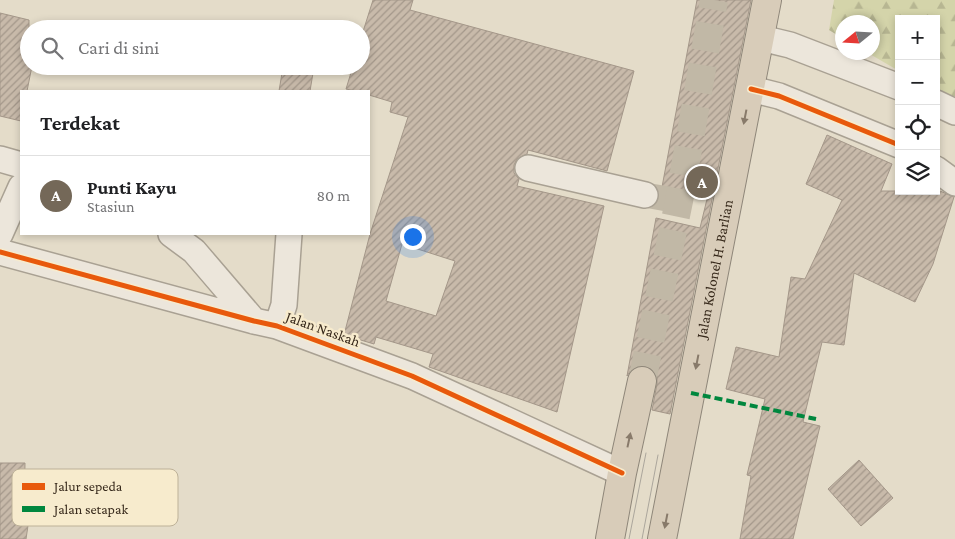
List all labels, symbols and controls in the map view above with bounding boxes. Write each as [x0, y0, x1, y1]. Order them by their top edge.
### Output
north arrow [835, 15, 880, 60]
map controls [895, 15, 940, 195]
button: + [895, 15, 940, 60]
search box [20, 20, 370, 75]
icon: search [38, 34, 66, 62]
text: Cari di sini [78, 37, 159, 58]
button: − [895, 60, 940, 105]
button: locate [895, 105, 940, 150]
one-way arrow [741, 109, 749, 125]
text: Terdekat [40, 111, 120, 135]
button: layers [895, 150, 940, 195]
pin: A [686, 163, 718, 201]
text: Punti Kayu [87, 177, 177, 198]
text: A [51, 187, 61, 204]
text: 80 m [316, 187, 350, 204]
text: Stasiun [87, 198, 135, 215]
street label: Jalan Kolonel H. Barlian [693, 198, 736, 342]
your location [400, 224, 426, 250]
street label: Jalan Naskah [281, 307, 362, 351]
one-way arrow [693, 354, 701, 370]
one-way arrow [625, 432, 633, 447]
legend [12, 469, 178, 526]
text: Jalur sepeda [52, 478, 123, 494]
text: Jalan setapak [52, 501, 128, 517]
one-way arrow [661, 514, 669, 530]

